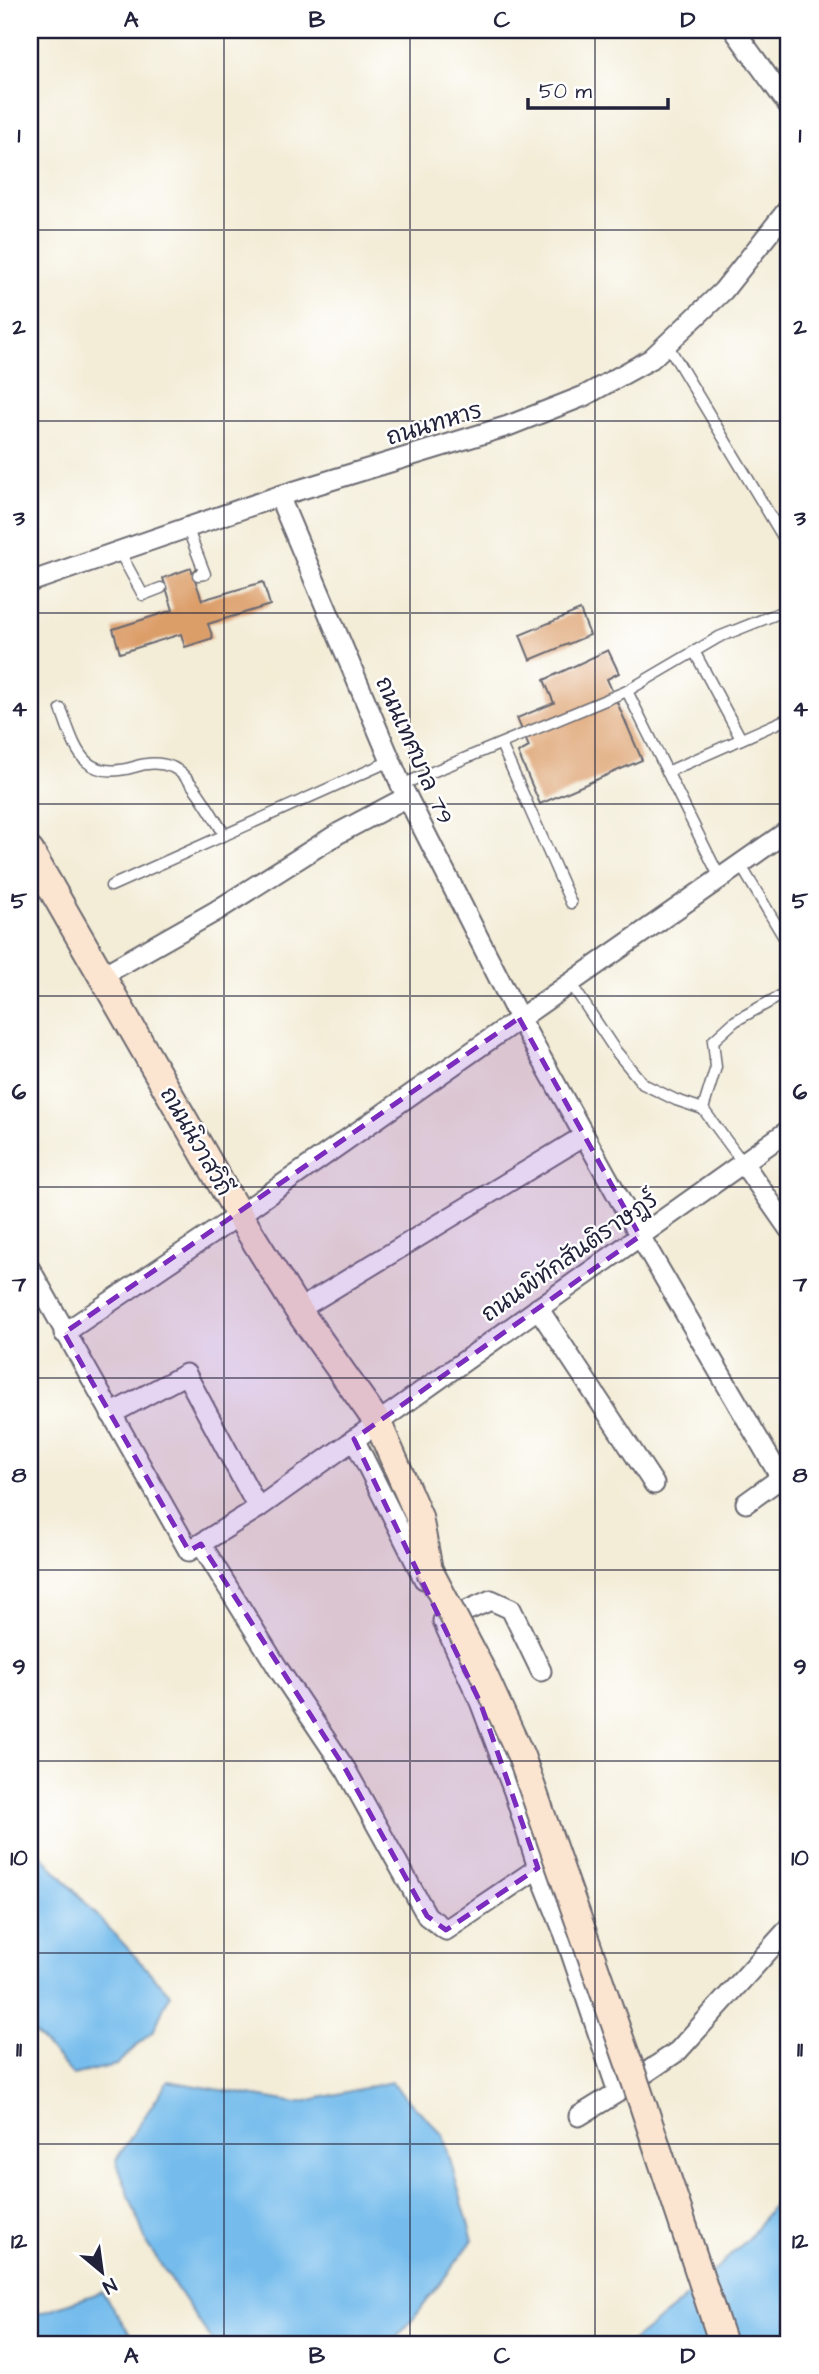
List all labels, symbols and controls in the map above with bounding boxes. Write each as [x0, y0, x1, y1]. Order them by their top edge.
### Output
text: A [124, 4, 139, 36]
text: B [309, 4, 326, 36]
text: C [494, 4, 511, 36]
text: D [681, 4, 696, 36]
scale bar [528, 66, 668, 110]
text: 50 m [539, 77, 593, 106]
text: 1 [18, 119, 21, 151]
text: 1 [799, 119, 802, 151]
text: 2 [11, 311, 26, 343]
text: 2 [792, 311, 807, 343]
street label: ถนนทหาร [382, 394, 486, 454]
text: 3 [12, 502, 25, 534]
text: 3 [793, 502, 806, 534]
street label: ถนนเทศบาล 79 [367, 671, 461, 829]
text: 4 [11, 693, 27, 725]
text: 4 [792, 693, 808, 725]
text: 5 [11, 885, 28, 917]
text: 5 [792, 885, 809, 917]
text: 6 [12, 1076, 27, 1108]
text: 6 [793, 1076, 808, 1108]
street label: ถนนนิวาสวิถี [152, 1081, 240, 1202]
street label: ถนนพิทักสันติราษฎร์ [474, 1183, 664, 1330]
text: 7 [11, 1268, 27, 1300]
text: 7 [792, 1268, 808, 1300]
text: 8 [12, 1459, 27, 1491]
text: 8 [793, 1459, 808, 1491]
text: 9 [12, 1651, 26, 1683]
text: 9 [793, 1651, 807, 1683]
text: 10 [10, 1842, 28, 1874]
text: 10 [791, 1842, 809, 1874]
text: 11 [16, 2033, 22, 2065]
text: 11 [797, 2033, 803, 2065]
text: 12 [11, 2225, 28, 2257]
text: 12 [792, 2225, 809, 2257]
north arrow [66, 2238, 136, 2308]
text: N [98, 2271, 121, 2300]
text: A [124, 2340, 139, 2372]
text: B [309, 2340, 326, 2372]
text: C [494, 2340, 511, 2372]
text: D [681, 2340, 696, 2372]

